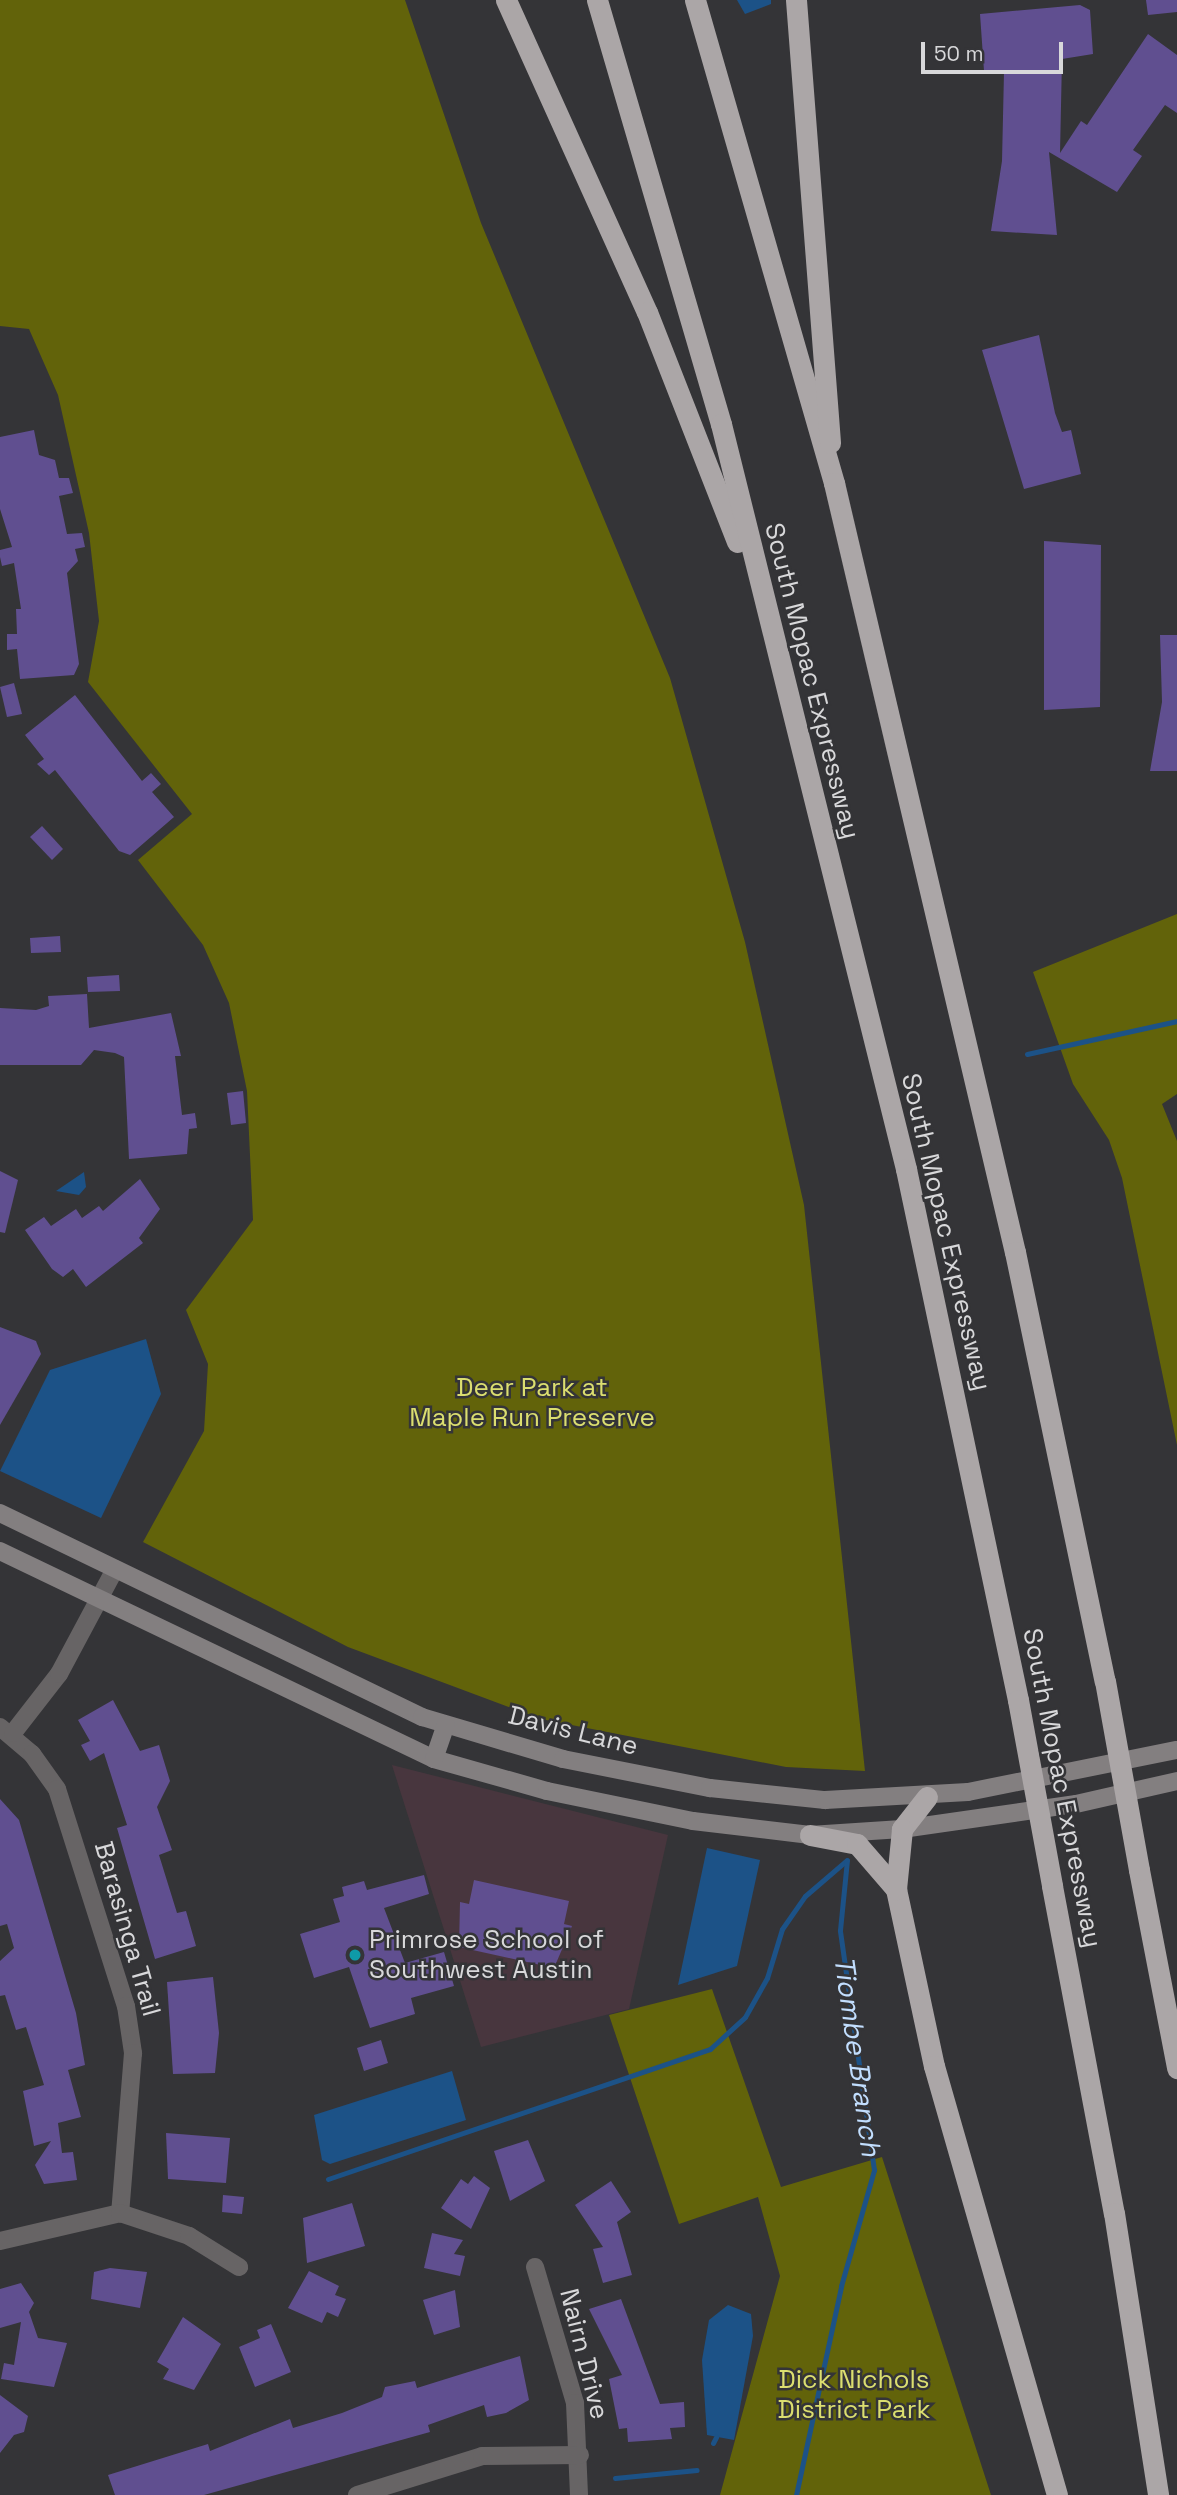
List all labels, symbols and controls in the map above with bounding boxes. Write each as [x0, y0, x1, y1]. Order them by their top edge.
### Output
scale bar [925, 28, 1067, 72]
text: 50 m [934, 40, 984, 67]
street label: South Mopac Expressway [758, 520, 866, 842]
street label: South Mopac Expressway [894, 1070, 998, 1394]
park label: Deer Park at Maple Run Preserve [409, 1372, 655, 1434]
street label: South Mopac Expressway [1016, 1626, 1108, 1950]
street label: Davis Lane [505, 1700, 641, 1762]
street label: Barasinga Trail [87, 1838, 167, 2020]
place label: Primrose School of Southwest Austin [369, 1924, 604, 1986]
marker: Primrose School of Southwest Austin [347, 1947, 363, 1963]
water label: Tiombe Branch [827, 1954, 889, 2158]
street label: Nairn Drive [553, 2286, 615, 2422]
park label: Dick Nichols District Park [778, 2364, 930, 2426]

